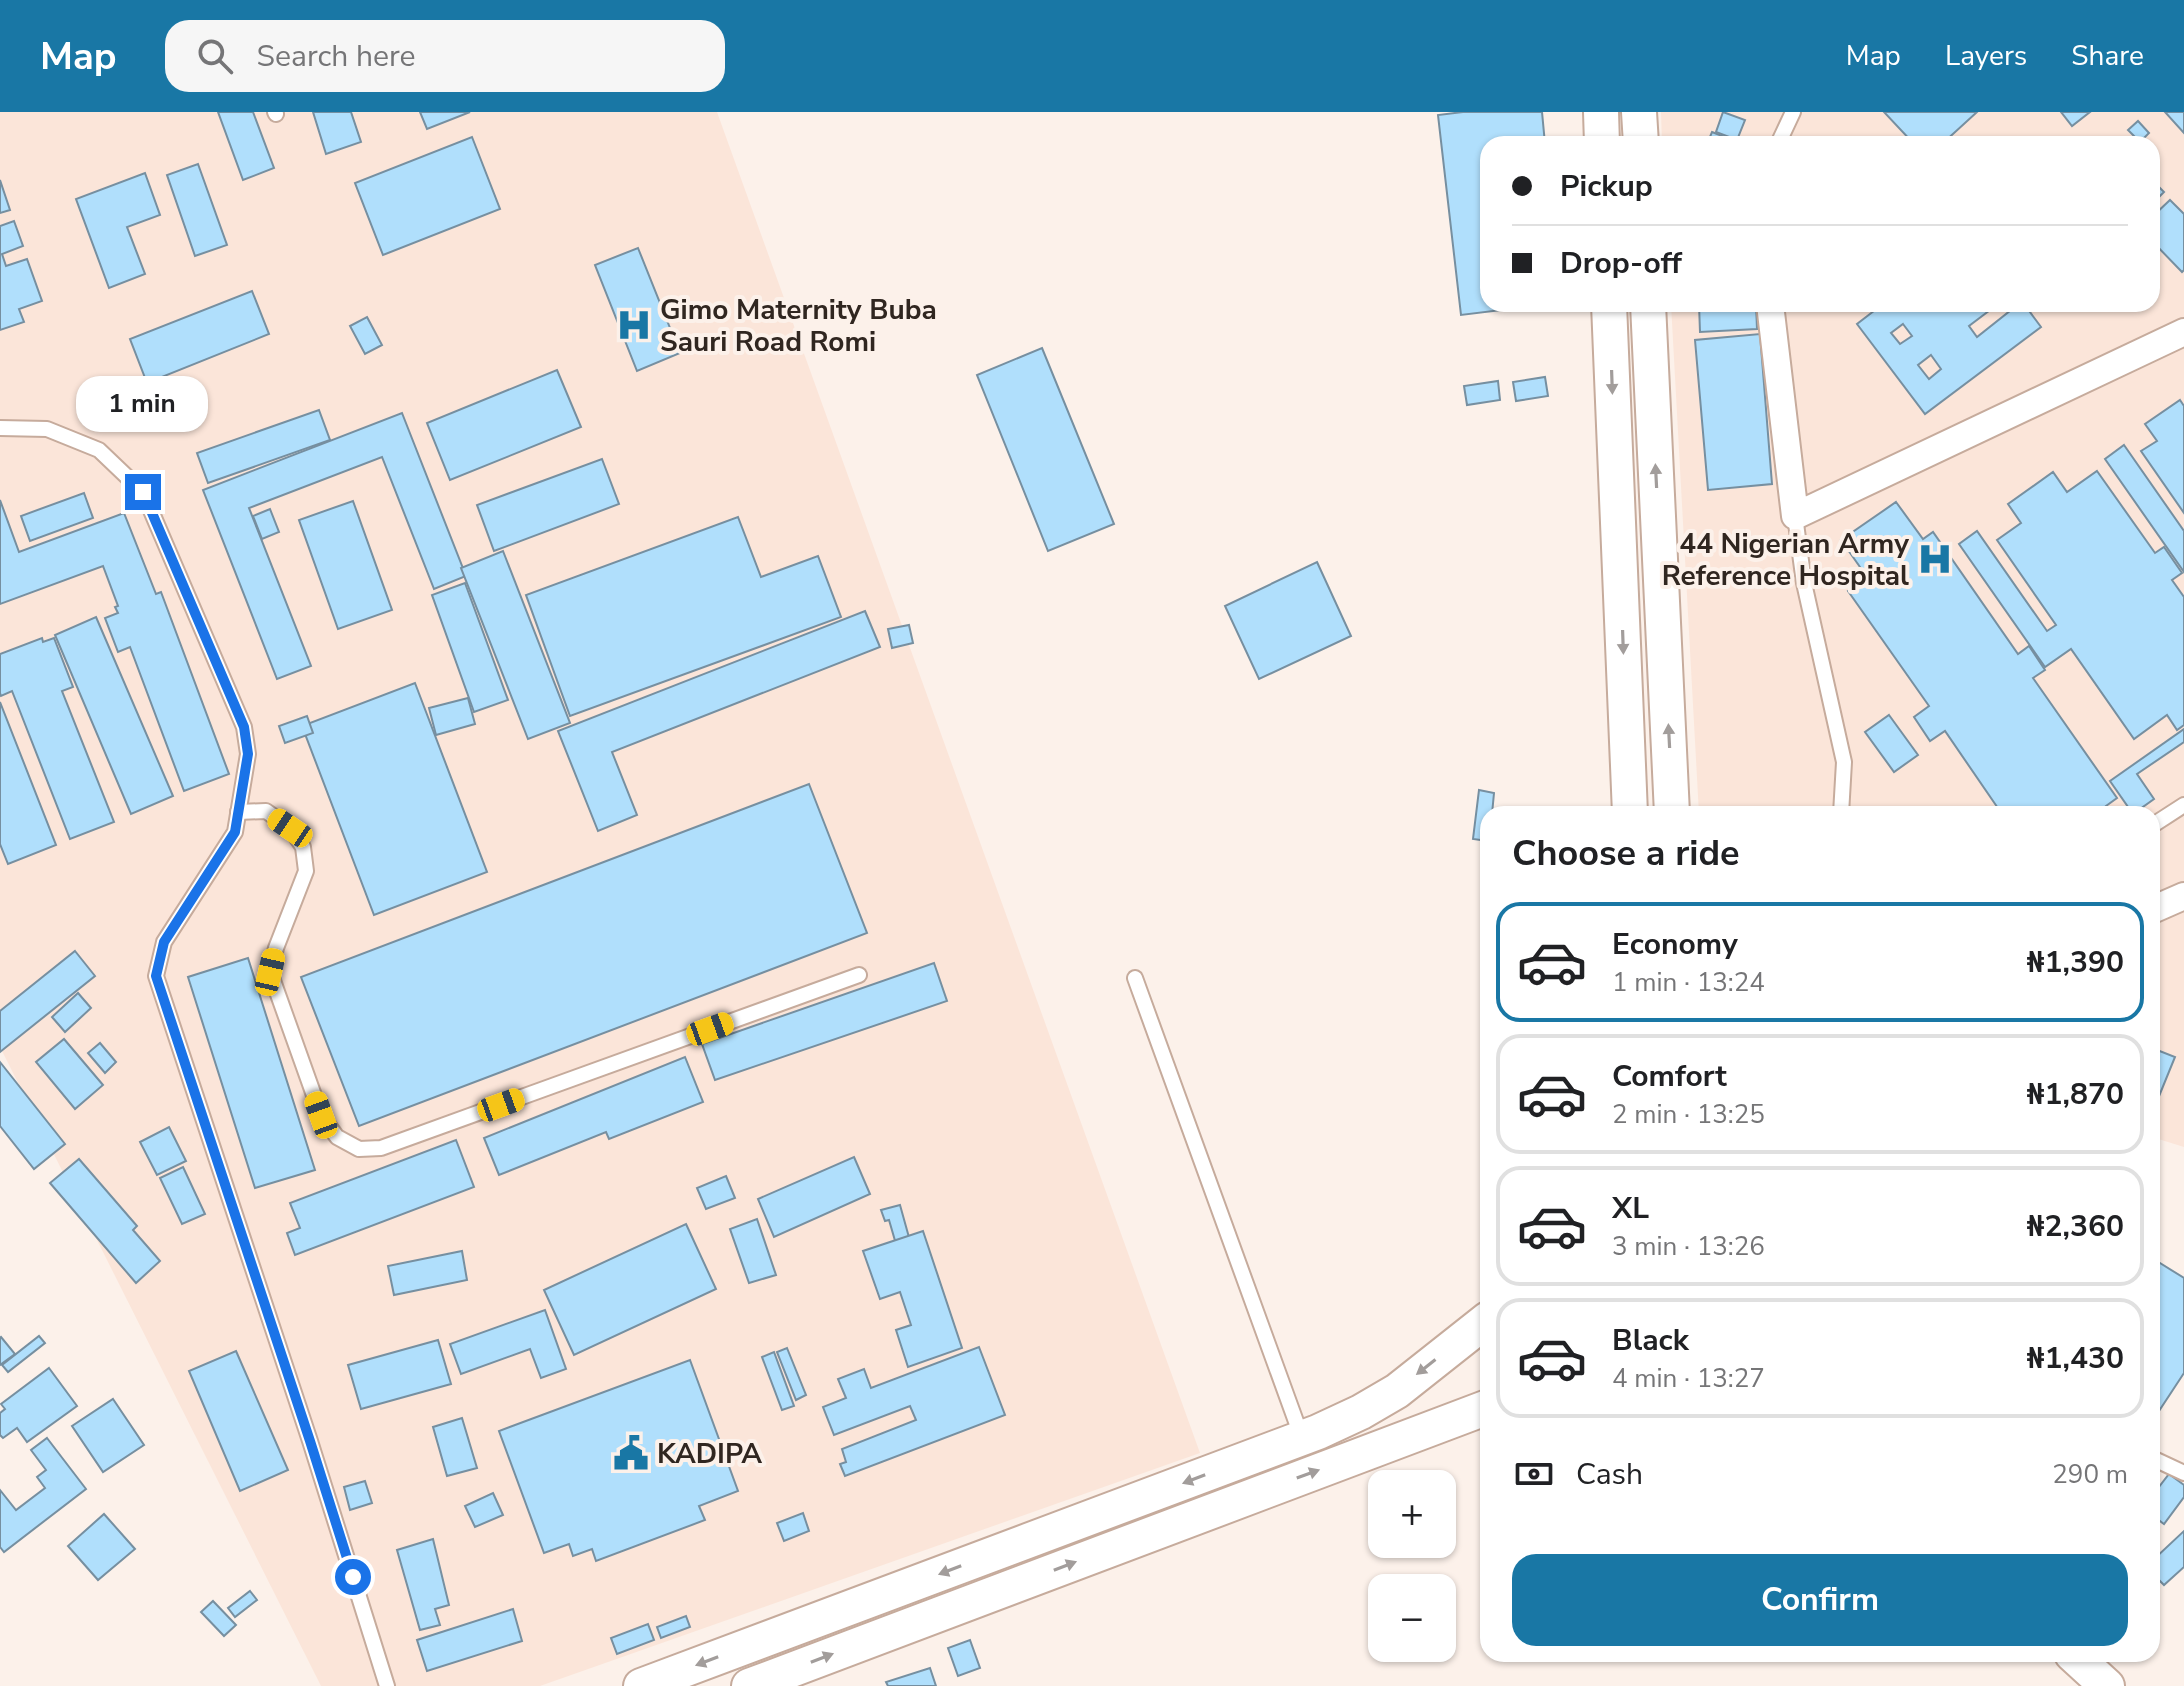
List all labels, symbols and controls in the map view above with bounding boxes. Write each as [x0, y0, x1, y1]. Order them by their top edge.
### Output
search box [165, 20, 725, 92]
text: Map [40, 31, 117, 82]
icon: search [193, 34, 237, 78]
text: Search here [257, 36, 416, 77]
text: Map [1846, 37, 1901, 75]
text: Layers [1945, 37, 2027, 75]
text: Share [2071, 37, 2144, 75]
text: Pickup [1560, 166, 1653, 207]
text: Drop-off [1560, 243, 1682, 284]
place label: Gimo Maternity Buba Sauri Road Romi [660, 291, 937, 361]
hospital icon: Gimo Maternity Buba Sauri Road Romi [615, 306, 653, 344]
one-way arrow [1606, 370, 1619, 395]
callout: 1 min [77, 376, 209, 432]
text: 1 min [108, 386, 176, 421]
one-way arrow [1650, 463, 1663, 488]
route end [125, 474, 161, 510]
place label: 44 Nigerian Army Reference Hospital [1662, 525, 1909, 595]
hospital icon: 44 Nigerian Army Reference Hospital [1916, 540, 1954, 578]
one-way arrow [1616, 630, 1629, 655]
one-way arrow [1662, 723, 1675, 748]
car [263, 805, 317, 851]
text: Choose a ride [1512, 829, 1740, 878]
text: Economy [1612, 924, 1738, 965]
icon: car [1516, 926, 1588, 998]
text: ₦1,390 [2027, 942, 2124, 983]
car [253, 946, 287, 998]
text: 1 min · 13:24 [1612, 965, 1765, 1000]
car [683, 1010, 737, 1048]
text: Comfort [1612, 1056, 1727, 1097]
icon: car [1516, 1058, 1588, 1130]
text: ₦1,870 [2027, 1074, 2124, 1115]
car [474, 1086, 528, 1124]
car [302, 1088, 340, 1142]
text: 2 min · 13:25 [1612, 1097, 1765, 1132]
text: XL [1612, 1188, 1649, 1229]
icon: car [1516, 1190, 1588, 1262]
text: ₦2,360 [2027, 1206, 2124, 1247]
text: 3 min · 13:26 [1612, 1229, 1765, 1264]
text: Black [1612, 1320, 1689, 1361]
icon: car [1516, 1322, 1588, 1394]
text: ₦1,430 [2027, 1338, 2124, 1379]
one-way arrow [1416, 1358, 1437, 1375]
text: 4 min · 13:27 [1612, 1361, 1765, 1396]
public building icon: KADIPA [612, 1434, 650, 1472]
place label: KADIPA [657, 1435, 762, 1473]
icon: cash [1512, 1452, 1556, 1496]
text: Cash [1576, 1454, 1643, 1495]
text: 290 m [2052, 1457, 2128, 1492]
one-way arrow [1296, 1467, 1320, 1480]
map controls [1368, 1470, 1456, 1662]
button: + [1368, 1470, 1456, 1558]
one-way arrow [1182, 1473, 1206, 1486]
button: Confirm [1512, 1554, 2128, 1646]
route start [335, 1559, 371, 1595]
one-way arrow [1053, 1559, 1077, 1572]
one-way arrow [938, 1564, 962, 1577]
button: − [1368, 1574, 1456, 1662]
one-way arrow [810, 1651, 834, 1664]
one-way arrow [695, 1655, 719, 1668]

